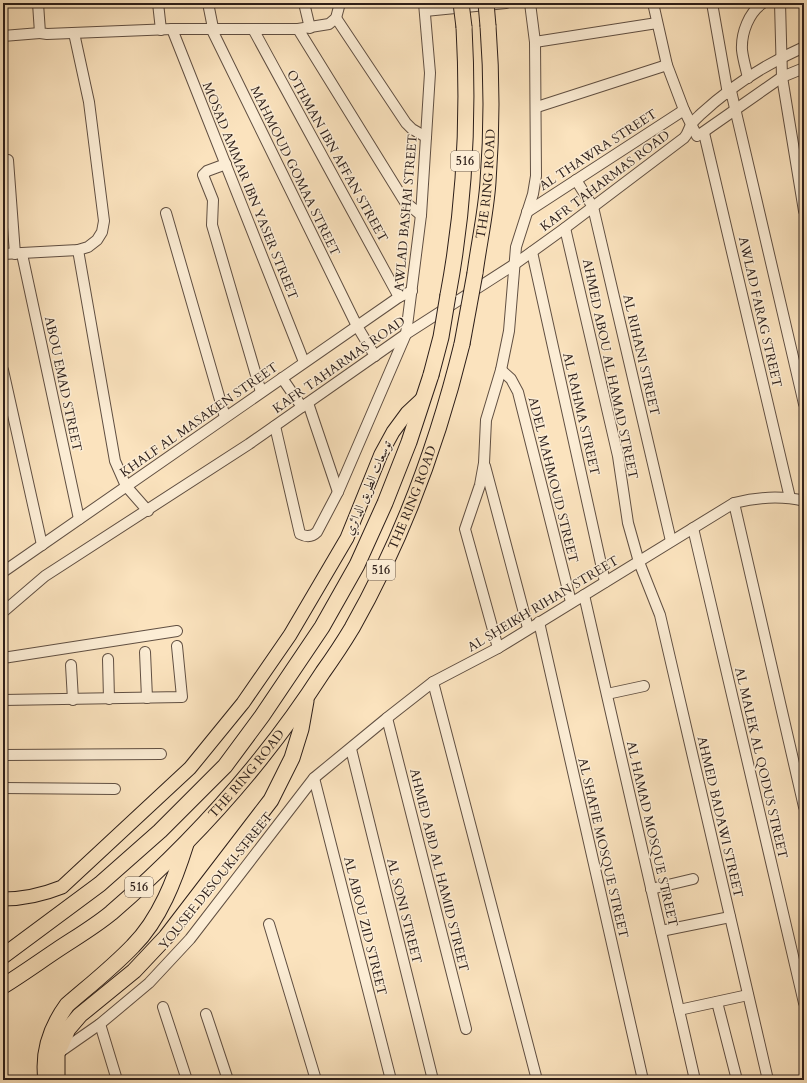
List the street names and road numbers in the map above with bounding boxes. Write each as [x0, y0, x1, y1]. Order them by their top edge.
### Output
street label: OTHMAN IBN AFFAN STREET [282, 67, 392, 246]
street label: MOSAD AMMAR IBN YASER STREET [198, 79, 302, 303]
street label: MAHMOUD GOMAA STREET [246, 83, 344, 259]
street label: AL THAWRA STREET [536, 105, 661, 195]
street label: KAFR TAHARMAS ROAD [536, 126, 674, 236]
street label: THE RING ROAD [472, 129, 500, 240]
street label: AWLAD BASHAI STREET [390, 133, 422, 293]
road number: 516 [451, 151, 479, 171]
street label: AWLAD FARAG STREET [734, 235, 786, 390]
street label: AHMED ABOU AL HAMAD STREET [578, 257, 642, 481]
street label: AL RIHANI STREET [618, 293, 664, 418]
street label: KAFR TAHARMAS ROAD [269, 312, 409, 418]
street label: ABOU EMAD STREET [40, 315, 86, 454]
street label: AL RAHMA STREET [558, 351, 604, 478]
street label: KHALF AL MASAKEN STREET [116, 358, 282, 482]
street label: ADEL MAHMOUD STREET [524, 395, 582, 565]
street label: توسعات الطريق الدائري [340, 437, 397, 538]
street label: THE RING ROAD [384, 443, 441, 553]
street label: AL SHEIKH RIHAN STREET [464, 551, 622, 656]
road number: 516 [367, 560, 395, 580]
street label: AL MALEK AL QODUS STREET [730, 665, 792, 861]
street label: THE RING ROAD [204, 726, 289, 822]
street label: AHMED BADAWI STREET [693, 734, 747, 900]
street label: AL HAMAD MOSQUE STREET [622, 739, 682, 929]
street label: AL SHAFIE MOSQUE STREET [573, 756, 633, 940]
street label: AHMED ABD AL HAMID STREET [405, 767, 473, 974]
street label: YOUSEF DESOUKI STREET [155, 808, 277, 954]
street label: AL ABOU ZID STREET [339, 855, 391, 998]
street label: AL SONI STREET [382, 856, 426, 966]
road number: 516 [125, 877, 153, 897]

